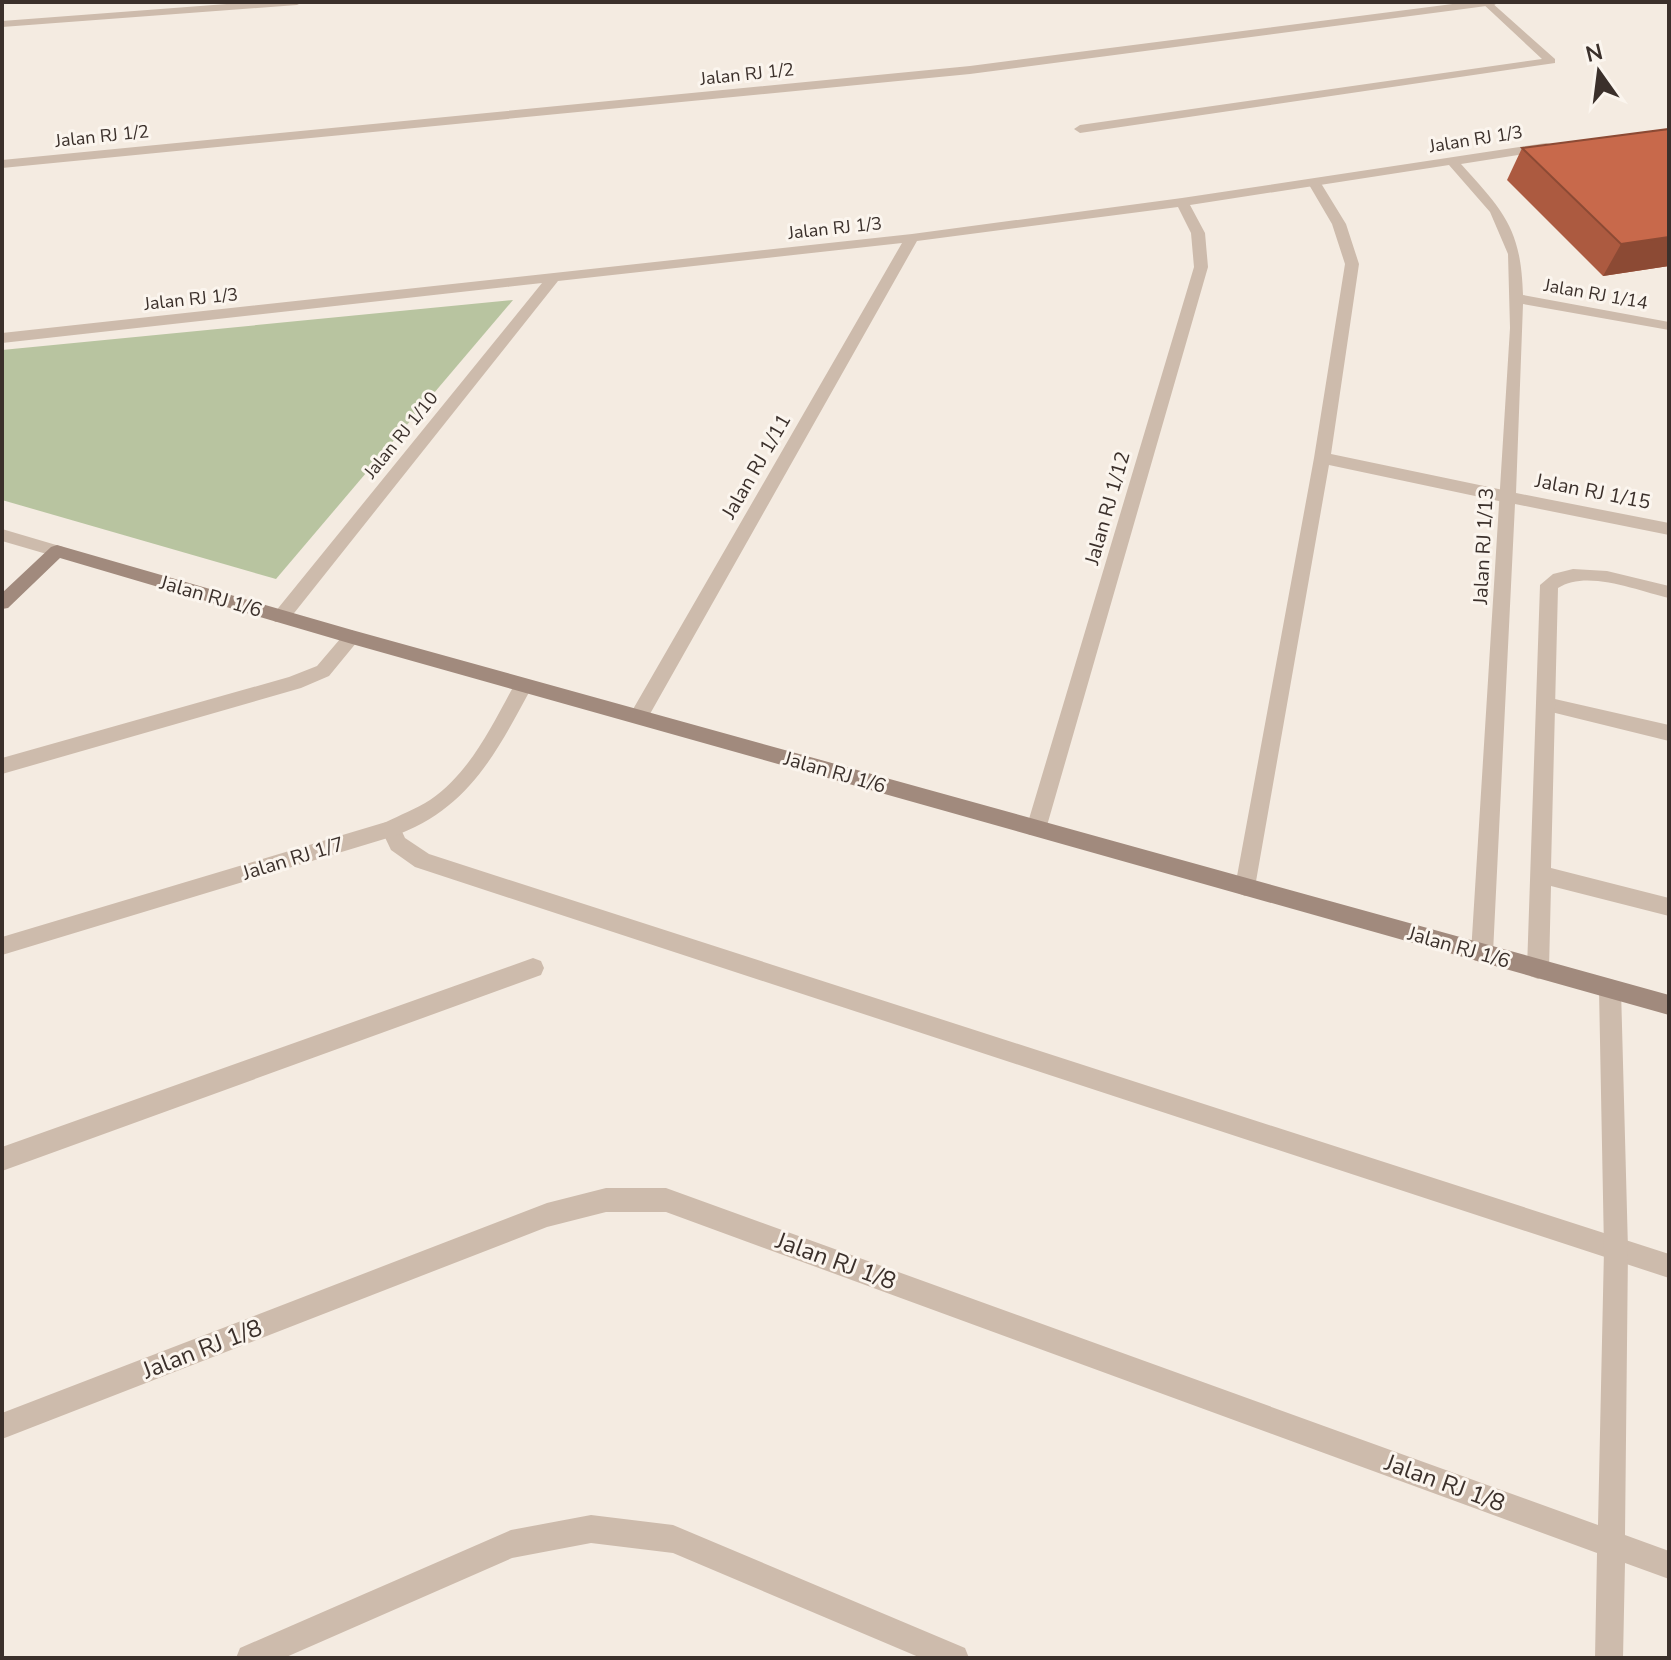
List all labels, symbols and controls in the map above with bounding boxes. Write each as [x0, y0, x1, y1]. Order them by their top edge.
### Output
north arrow [1559, 32, 1639, 112]
text: N [1583, 37, 1606, 70]
street label: Jalan RJ 1/2 [698, 57, 795, 91]
street label: Jalan RJ 1/2 [53, 119, 150, 153]
street label: Jalan RJ 1/3 [1427, 120, 1524, 158]
street label: Jalan RJ 1/3 [786, 211, 883, 245]
street label: Jalan RJ 1/14 [1541, 273, 1650, 315]
street label: Jalan RJ 1/3 [142, 282, 239, 316]
street label: Jalan RJ 1/10 [358, 387, 443, 484]
street label: Jalan RJ 1/11 [715, 409, 797, 524]
street label: Jalan RJ 1/12 [1078, 448, 1137, 569]
street label: Jalan RJ 1/15 [1532, 467, 1653, 516]
street label: Jalan RJ 1/13 [1467, 487, 1500, 606]
street label: Jalan RJ 1/6 [156, 569, 265, 624]
street label: Jalan RJ 1/6 [780, 745, 889, 800]
street label: Jalan RJ 1/7 [238, 830, 347, 887]
street label: Jalan RJ 1/6 [1404, 920, 1513, 975]
street label: Jalan RJ 1/8 [770, 1224, 901, 1298]
street label: Jalan RJ 1/8 [137, 1312, 266, 1387]
street label: Jalan RJ 1/8 [1379, 1446, 1510, 1520]

